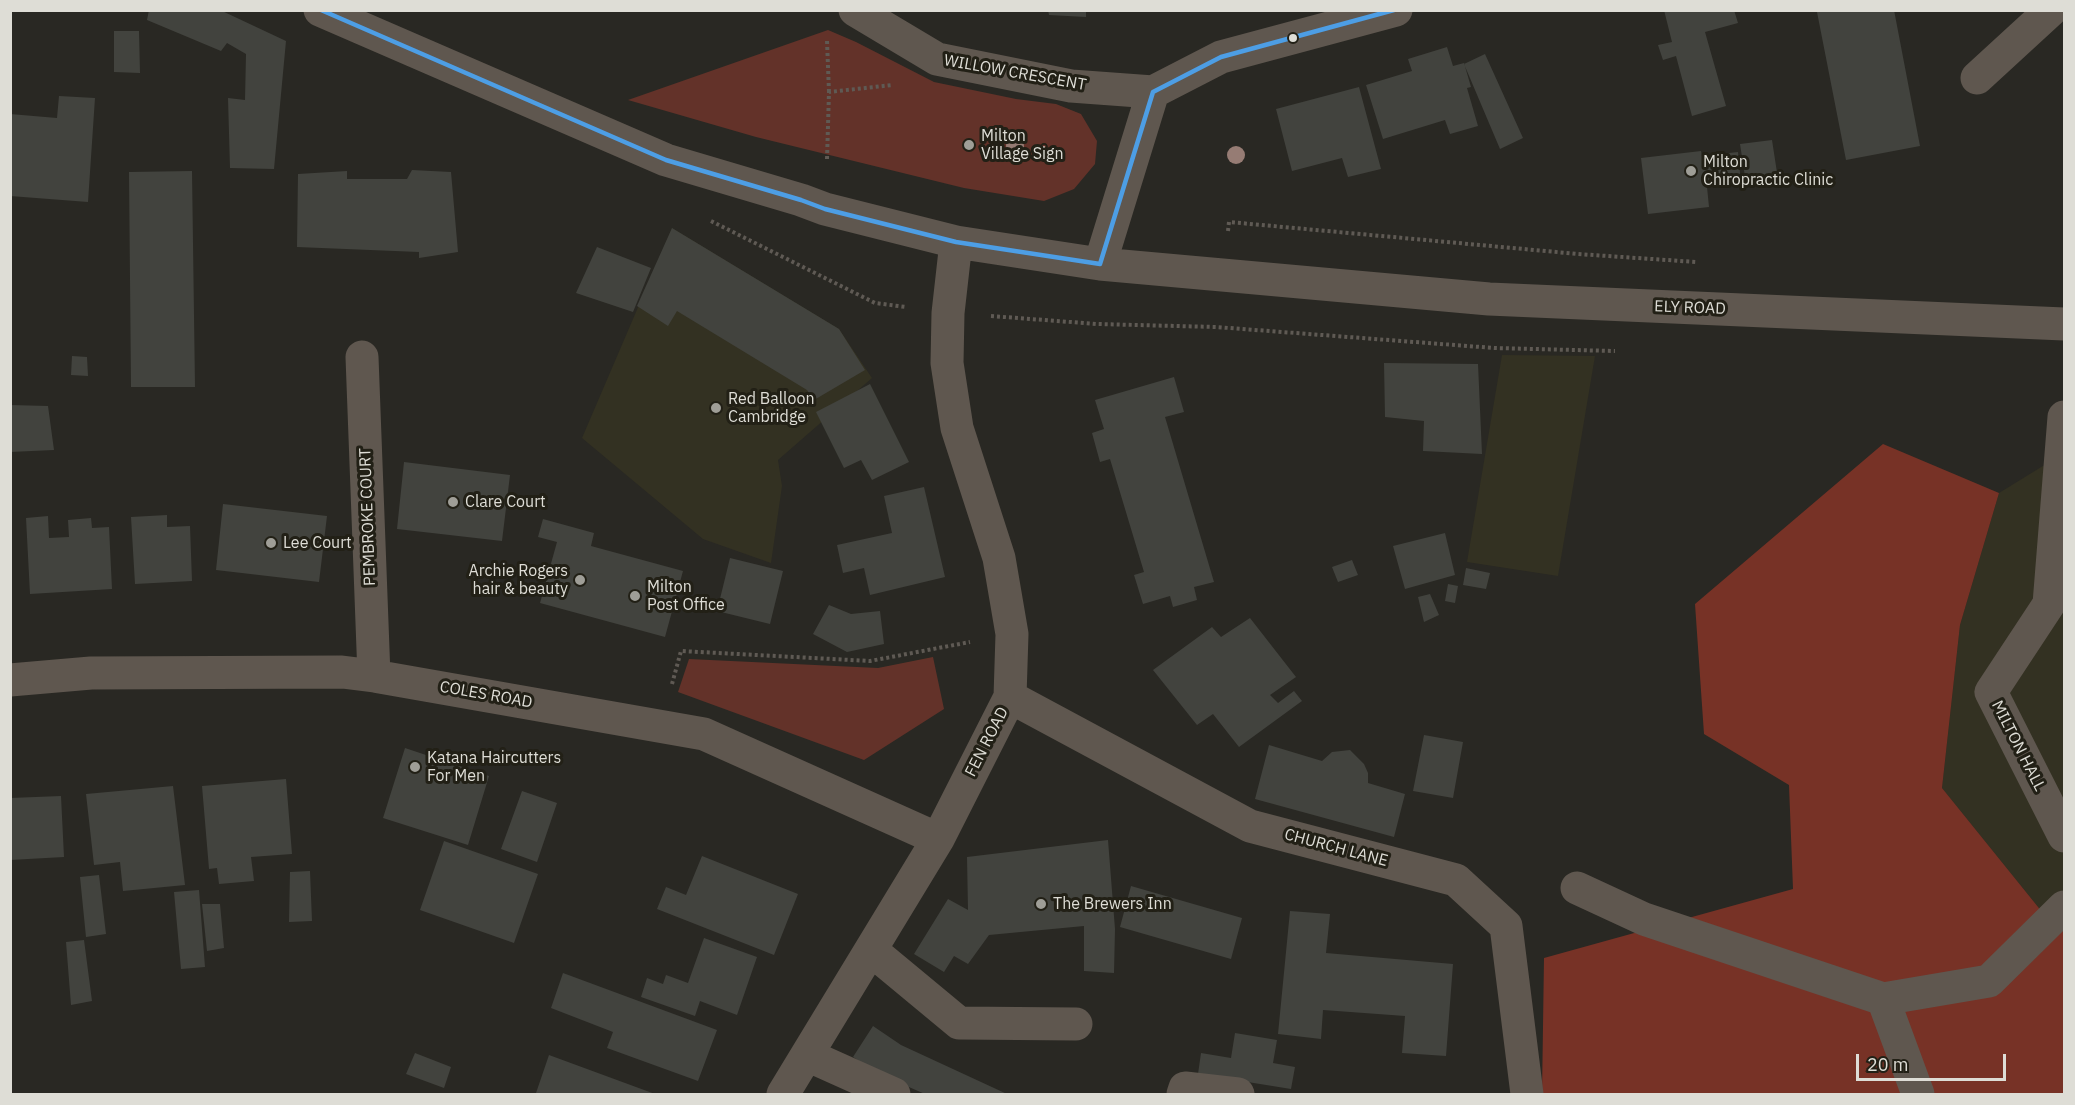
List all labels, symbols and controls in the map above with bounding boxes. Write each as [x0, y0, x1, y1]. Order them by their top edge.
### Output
unlabelled marker [1287, 32, 1299, 44]
street label: WILLOW CRESCENT [942, 51, 1088, 95]
place label: Milton Village Sign [981, 126, 1064, 164]
marker: Milton Village Sign [962, 138, 976, 152]
place label: Milton Chiropractic Clinic [1703, 152, 1833, 190]
marker: Milton Chiropractic Clinic [1684, 164, 1698, 178]
street label: ELY ROAD [1654, 297, 1726, 319]
place label: Red Balloon Cambridge [728, 389, 814, 427]
marker: Red Balloon Cambridge [709, 401, 723, 415]
street label: PEMBROKE COURT [356, 448, 380, 586]
place label: Clare Court [465, 492, 546, 512]
marker: Clare Court [446, 495, 460, 509]
place label: Lee Court [283, 533, 352, 553]
marker: Lee Court [264, 536, 278, 550]
place label: Archie Rogers hair & beauty [468, 561, 568, 599]
marker: Archie Rogers hair & beauty [573, 573, 587, 587]
place label: Milton Post Office [647, 577, 725, 615]
marker: Milton Post Office [628, 589, 642, 603]
street label: COLES ROAD [438, 677, 534, 713]
street label: MILTON HALL [1987, 697, 2049, 795]
street label: FEN ROAD [961, 704, 1013, 780]
place label: Katana Haircutters For Men [427, 748, 561, 786]
marker: Katana Haircutters For Men [408, 760, 422, 774]
street label: CHURCH LANE [1282, 825, 1390, 871]
place label: The Brewers Inn [1053, 894, 1172, 914]
marker: The Brewers Inn [1034, 897, 1048, 911]
scale bar [1859, 1042, 2009, 1080]
text: 20 m [1867, 1053, 1909, 1076]

